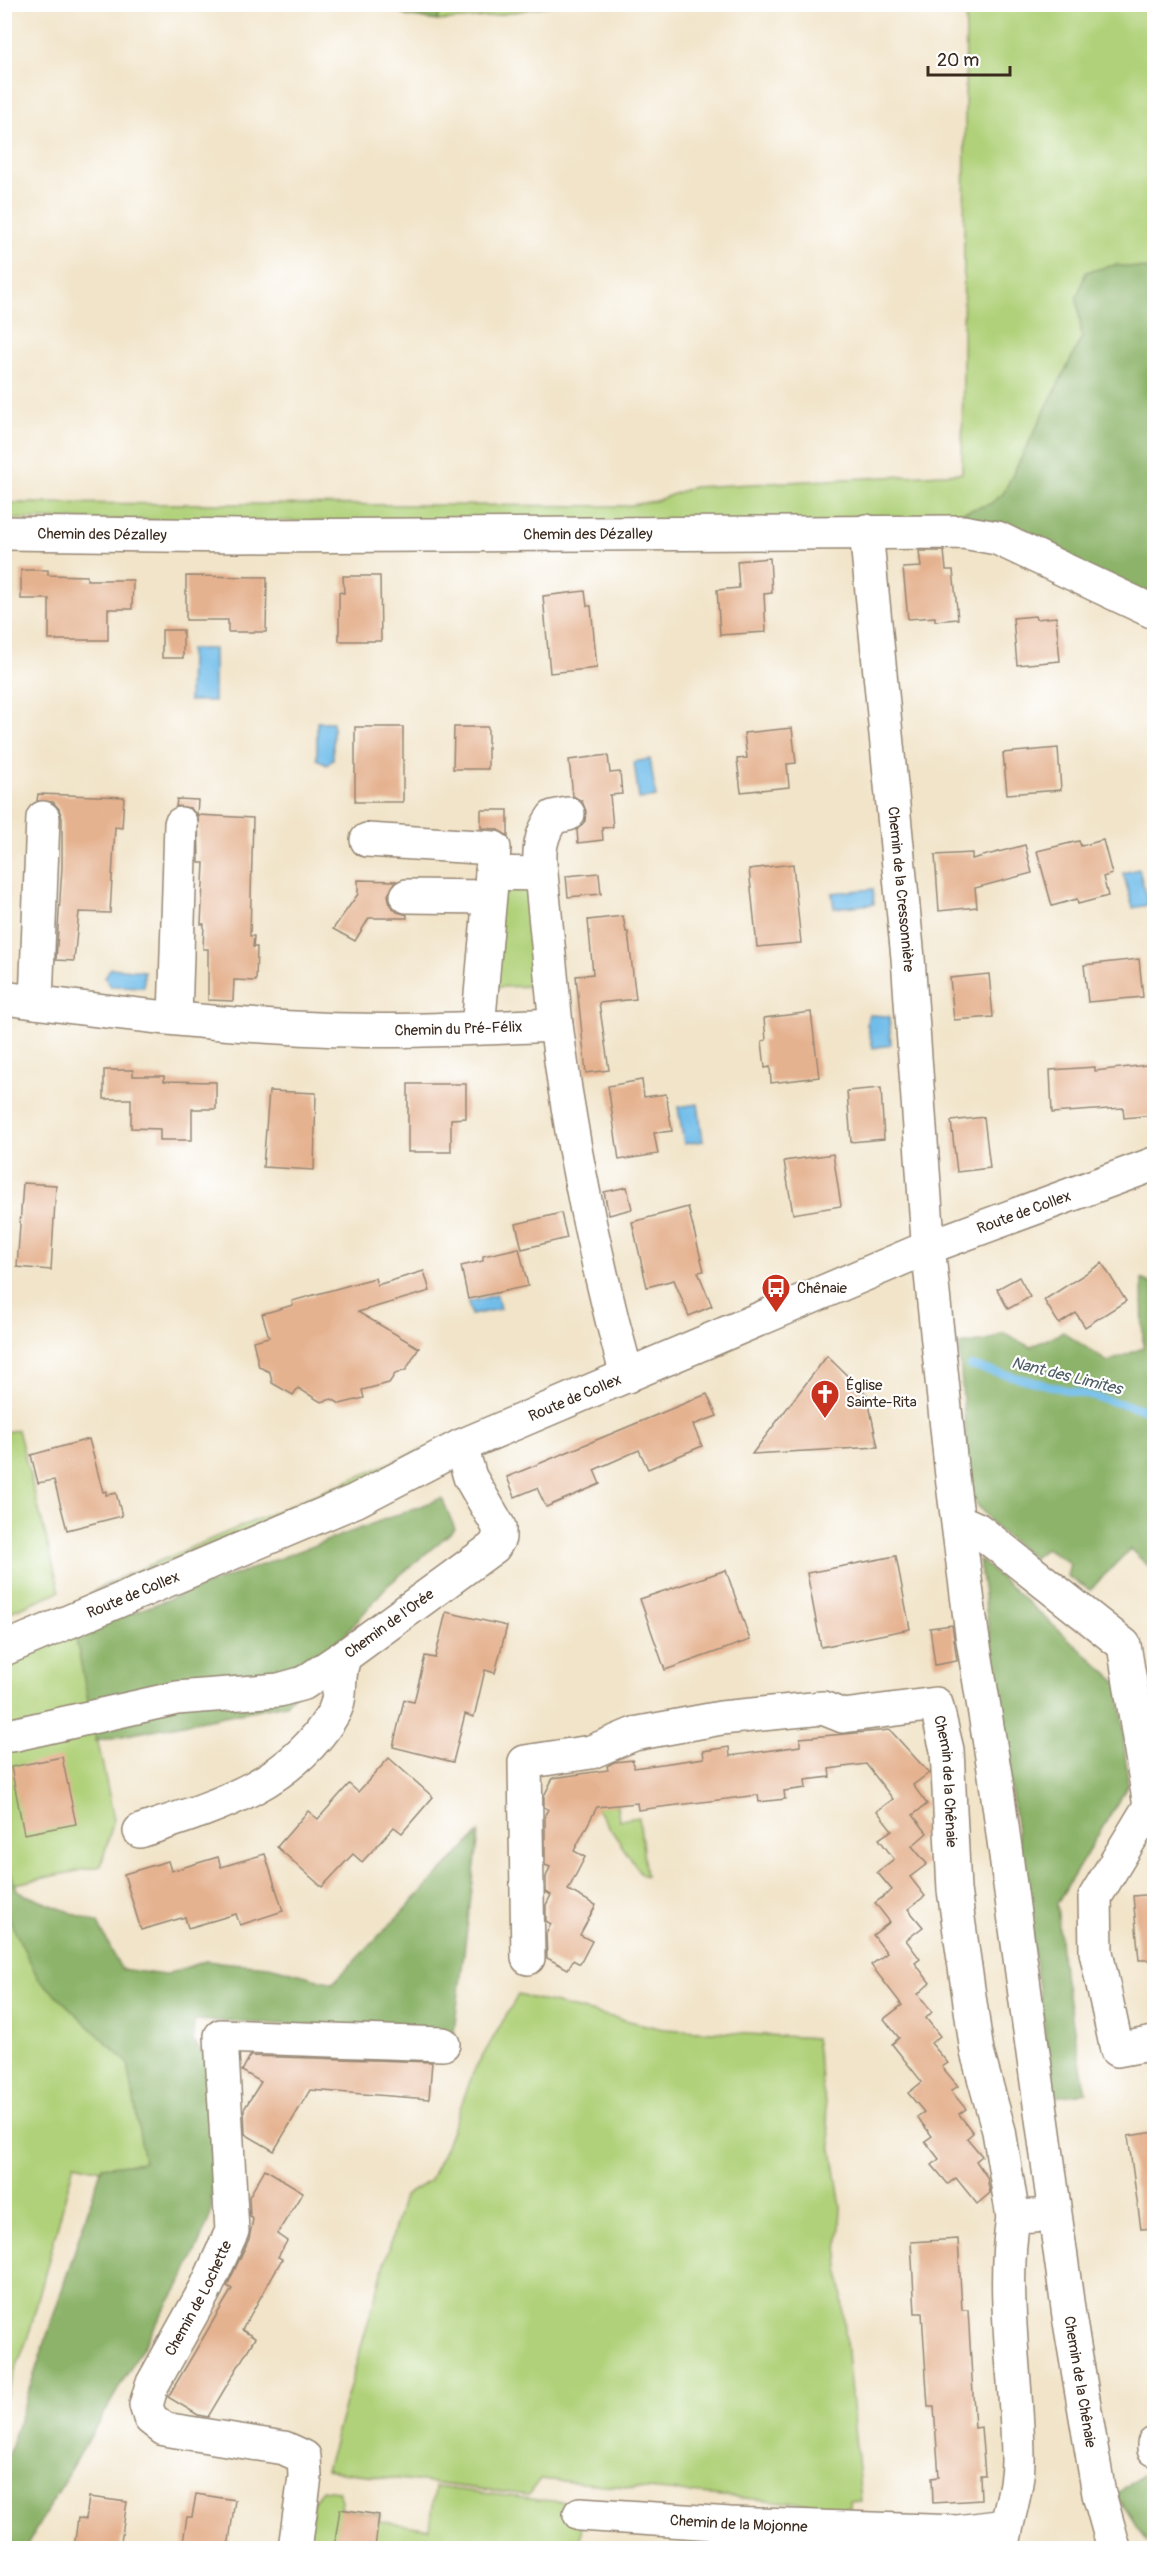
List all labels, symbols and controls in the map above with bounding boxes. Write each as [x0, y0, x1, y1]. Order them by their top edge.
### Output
scale bar [928, 39, 1010, 77]
text: 20 m [937, 49, 979, 72]
street label: Chemin des Dézalley [37, 524, 167, 545]
street label: Chemin des Dézalley [523, 525, 653, 544]
street label: Chemin de la Cressonnière [883, 806, 918, 973]
street label: Chemin du Pré-Félix [394, 1017, 523, 1040]
street label: Route de Collex [974, 1187, 1074, 1238]
bus stop icon: Chênaie [760, 1272, 792, 1314]
place label: Chênaie [797, 1279, 847, 1298]
water label: Nant des Limites [1009, 1353, 1126, 1400]
street label: Route de Collex [526, 1370, 624, 1426]
place label: Église Sainte-Rita [846, 1376, 917, 1412]
church icon: Église Sainte-Rita [809, 1378, 841, 1420]
street label: Route de Collex [84, 1567, 182, 1623]
street label: Chemin de l'Orée [341, 1585, 438, 1663]
street label: Chemin de la Chênaie [929, 1713, 961, 1849]
street label: Chemin de Lochette [161, 2237, 237, 2359]
street label: Chemin de la Chênaie [1059, 2315, 1100, 2450]
street label: Chemin de la Mojonne [669, 2511, 808, 2537]

